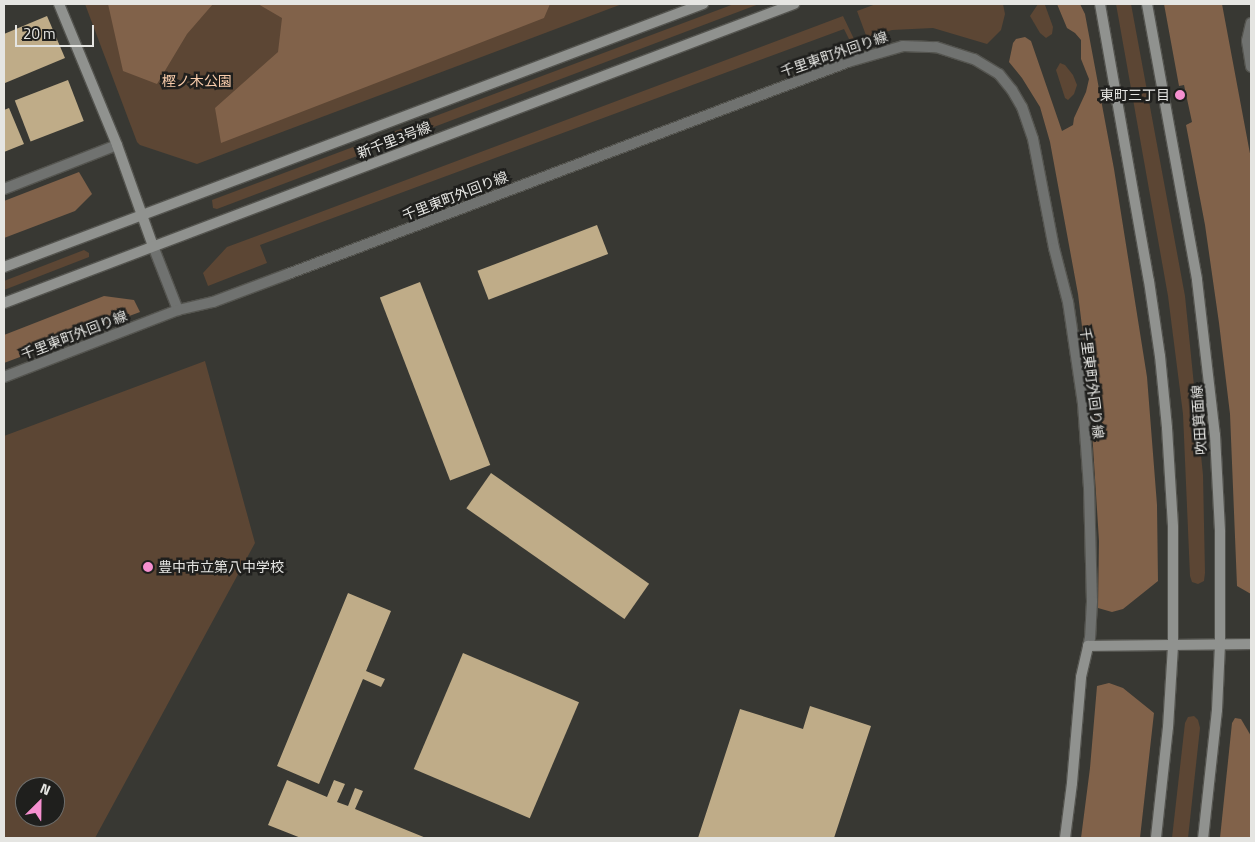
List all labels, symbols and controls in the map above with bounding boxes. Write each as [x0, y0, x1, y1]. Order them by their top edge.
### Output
scale bar [18, 15, 96, 47]
text: 20 m [23, 22, 56, 45]
street label: 千里東町外回り線 [778, 28, 890, 80]
park label: 樫ノ木公園 [162, 73, 232, 89]
place label: 東町三丁目 [1100, 87, 1170, 103]
marker: 東町三丁目 [1174, 89, 1186, 101]
street label: 新千里3号線 [355, 118, 433, 162]
street label: 千里東町外回り線 [400, 168, 510, 224]
street label: 千里東町外回り線 [19, 307, 129, 363]
street label: 千里東町外回り線 [1077, 326, 1107, 440]
street label: 吹田箕面線 [1188, 384, 1210, 456]
place label: 豊中市立第八中学校 [158, 559, 284, 575]
marker: 豊中市立第八中学校 [142, 561, 154, 573]
north arrow [15, 777, 65, 827]
text: N [37, 777, 54, 800]

